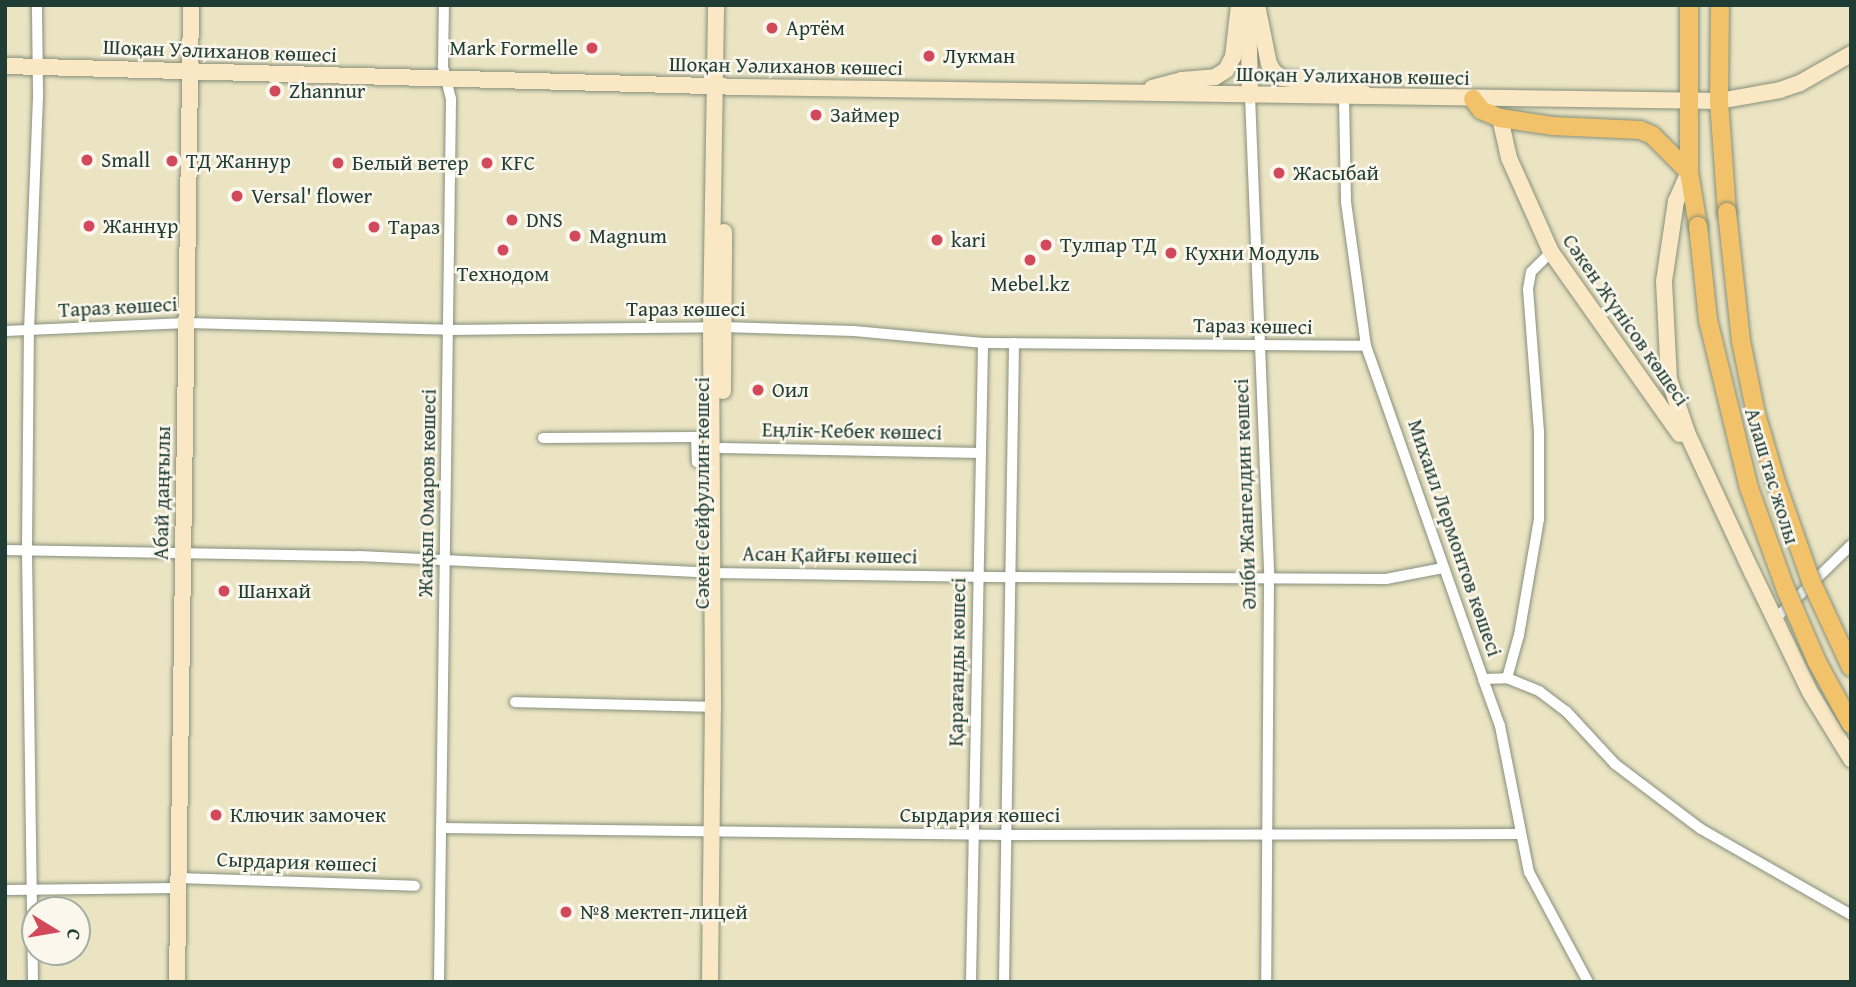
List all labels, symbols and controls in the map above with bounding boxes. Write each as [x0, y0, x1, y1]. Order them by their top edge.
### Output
place label: Артём [786, 15, 845, 41]
marker: Артём [764, 20, 780, 36]
street label: Шоқан Уәлиханов көшесі [103, 34, 337, 68]
place label: Mark Formelle [449, 35, 578, 61]
marker: Mark Formelle [584, 40, 600, 56]
place label: Лукман [943, 43, 1015, 69]
marker: Лукман [921, 48, 937, 64]
street label: Шоқан Уәлиханов көшесі [669, 51, 903, 81]
street label: Шоқан Уәлиханов көшесі [1236, 61, 1470, 91]
place label: Zhannur [289, 78, 365, 104]
marker: Zhannur [267, 83, 283, 99]
place label: Займер [830, 102, 900, 128]
marker: Займер [808, 107, 824, 123]
place label: Small [101, 147, 150, 173]
place label: ТД Жаннур [186, 148, 291, 174]
place label: Белый ветер [352, 150, 469, 176]
place label: KFC [501, 150, 535, 176]
marker: Small [79, 152, 95, 168]
marker: ТД Жаннур [164, 153, 180, 169]
marker: Белый ветер [330, 155, 346, 171]
marker: KFC [479, 155, 495, 171]
place label: Жасыбай [1293, 160, 1379, 186]
marker: Жасыбай [1271, 165, 1287, 181]
place label: Versal' flower [251, 183, 372, 209]
marker: Versal' flower [229, 188, 245, 204]
place label: DNS [526, 207, 563, 233]
marker: DNS [504, 212, 520, 228]
place label: Жаннұр [103, 213, 178, 239]
place label: Тараз [388, 214, 440, 240]
marker: Жаннұр [81, 218, 97, 234]
marker: Тараз [366, 219, 382, 235]
place label: Magnum [589, 223, 667, 249]
place label: kari [951, 227, 986, 253]
marker: Magnum [567, 228, 583, 244]
street label: Сәкен Жүнісов көшесі [1557, 229, 1695, 411]
marker: kari [929, 232, 945, 248]
place label: Тулпар ТД [1060, 232, 1157, 258]
marker: Тулпар ТД [1038, 237, 1054, 253]
place label: Кухни Модуль [1185, 240, 1319, 266]
marker: Технодом [495, 242, 511, 258]
marker: Кухни Модуль [1163, 245, 1179, 261]
marker: Mebel.kz [1022, 252, 1038, 268]
place label: Технодом [457, 261, 549, 287]
place label: Mebel.kz [991, 271, 1069, 297]
street label: Тараз көшесі [58, 291, 178, 323]
street label: Тараз көшесі [626, 296, 746, 322]
street label: Тараз көшесі [1193, 312, 1313, 340]
street label: Сәкен Сейфуллин көшесі [689, 377, 715, 609]
place label: Оил [772, 377, 809, 403]
street label: Әліби Жангелдин көшесі [1228, 378, 1262, 610]
marker: Оил [750, 382, 766, 398]
street label: Жақып Омаров көшесі [413, 389, 441, 597]
street label: Алаш тас жолы [1739, 405, 1805, 547]
street label: Михаил Лермонтов көшесі [1403, 416, 1507, 660]
street label: Еңлік-Кебек көшесі [762, 417, 942, 445]
street label: Абай даңғылы [148, 426, 176, 560]
street label: Асан Қайғы көшесі [742, 541, 918, 569]
street label: Қарағанды көшесі [943, 577, 971, 747]
place label: Шанхай [238, 578, 311, 604]
marker: Шанхай [216, 583, 232, 599]
place label: Ключик замочек [230, 802, 386, 828]
street label: Сырдария көшесі [900, 802, 1060, 828]
marker: Ключик замочек [208, 807, 224, 823]
street label: Сырдария көшесі [216, 847, 378, 877]
north arrow [21, 896, 91, 966]
place label: №8 мектеп-лицей [580, 899, 748, 925]
marker: №8 мектеп-лицей [558, 904, 574, 920]
text: С [60, 927, 89, 943]

